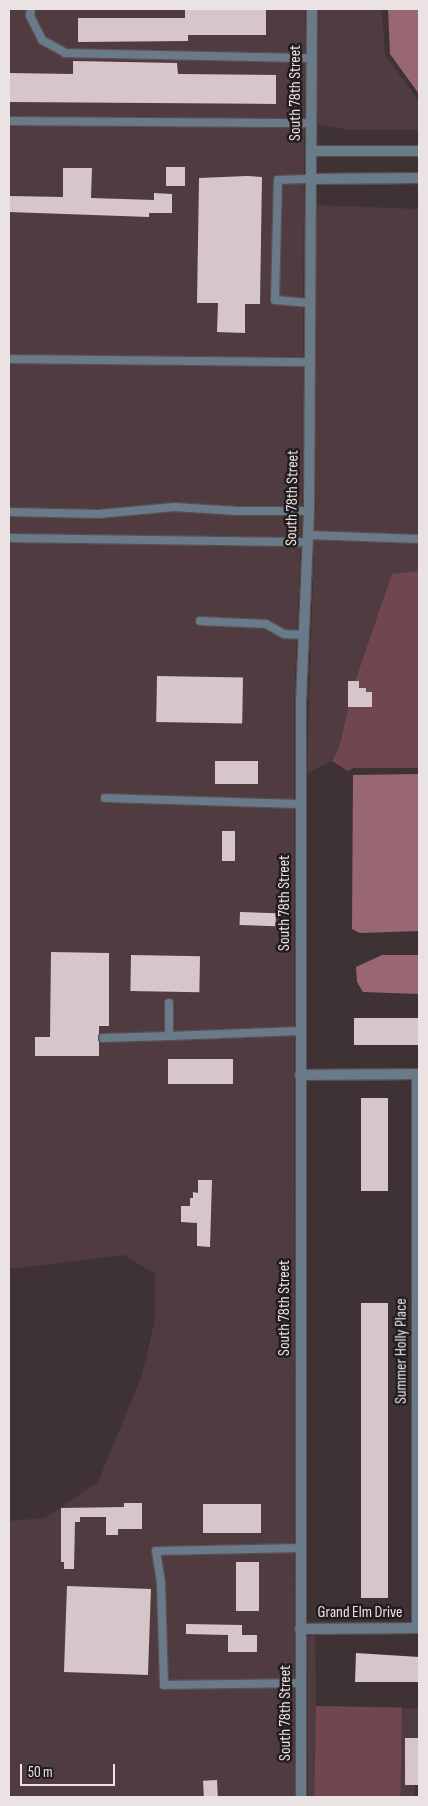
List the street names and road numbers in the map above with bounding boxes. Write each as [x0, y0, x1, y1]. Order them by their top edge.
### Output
street label: South 78th Street [286, 45, 306, 141]
street label: South 78th Street [283, 450, 303, 546]
street label: South 78th Street [275, 855, 295, 951]
street label: South 78th Street [275, 1260, 295, 1356]
street label: Summer Holly Place [392, 1298, 412, 1404]
street label: Grand Elm Drive [318, 1603, 402, 1623]
street label: South 78th Street [276, 1665, 296, 1761]

